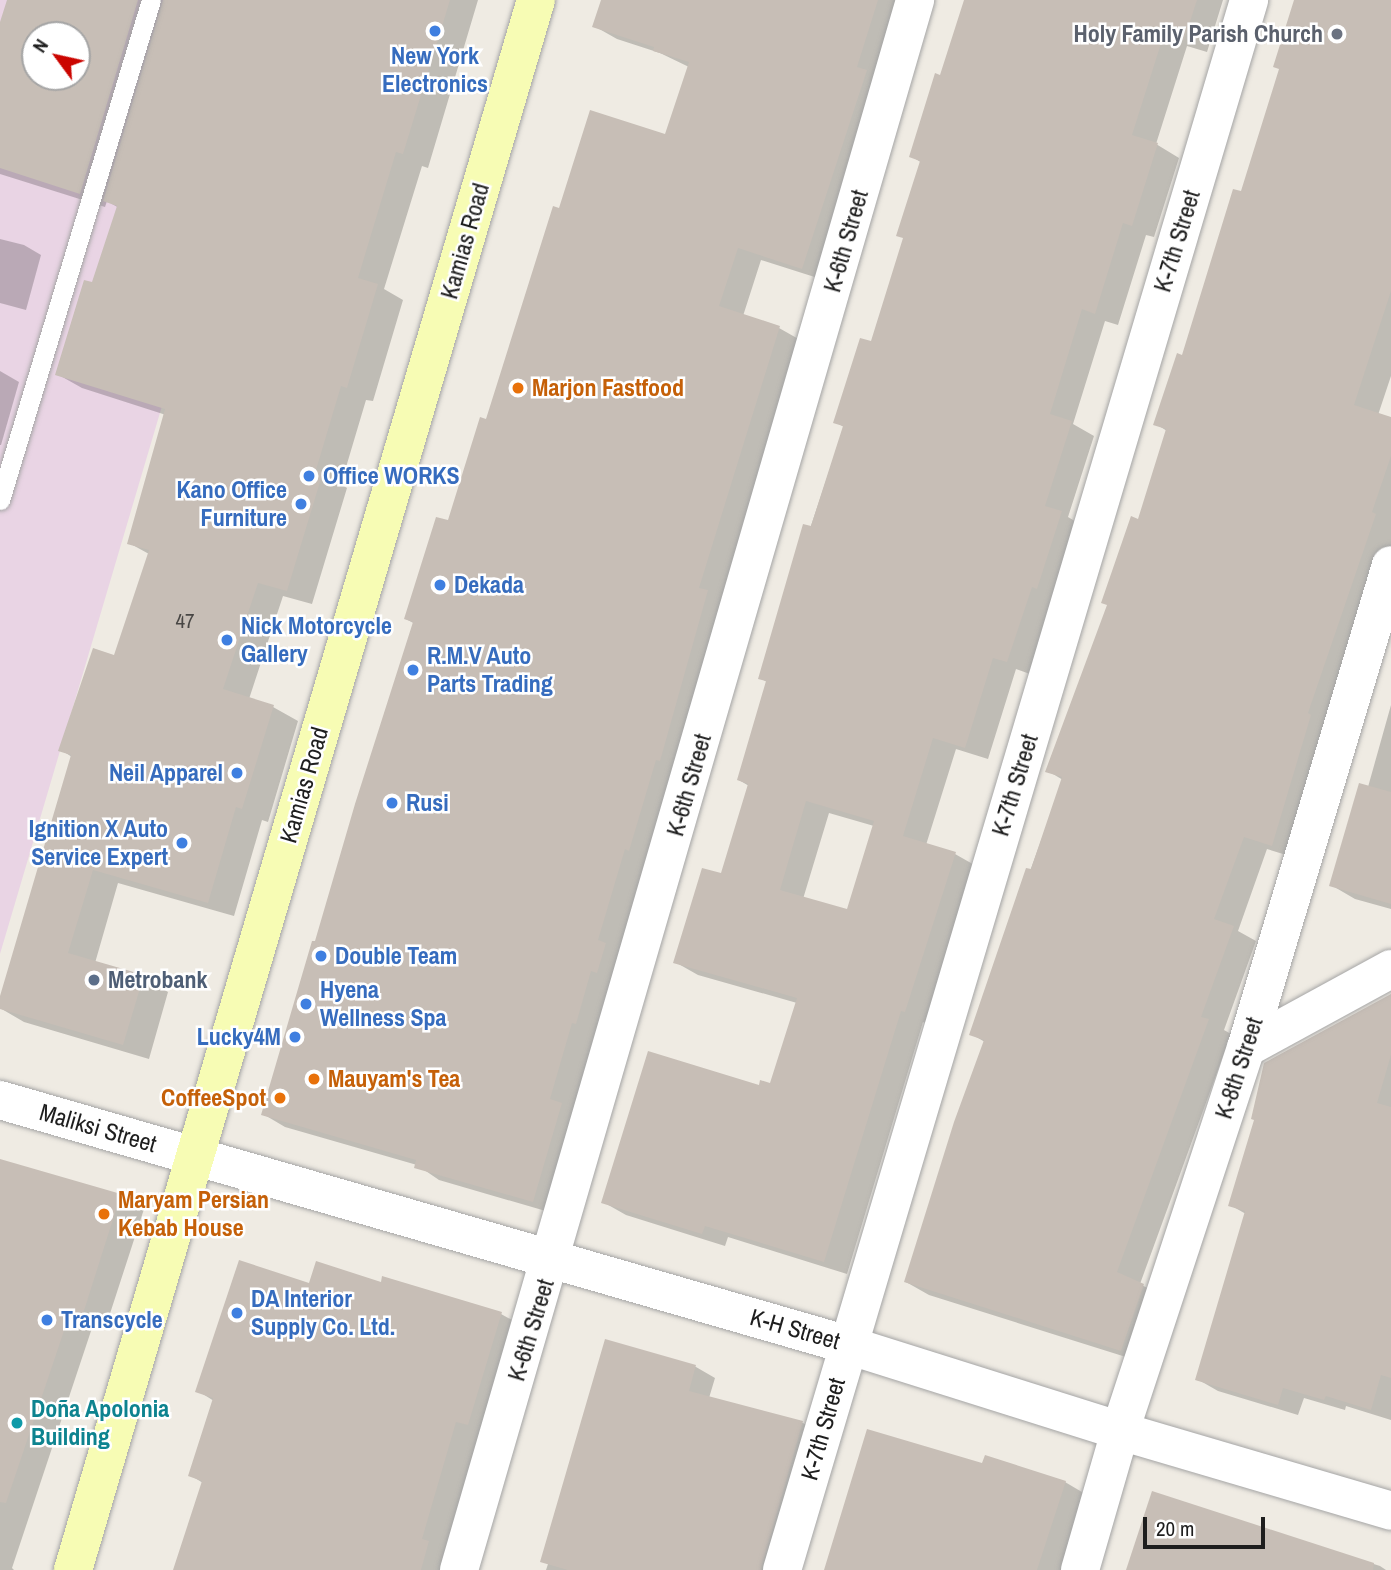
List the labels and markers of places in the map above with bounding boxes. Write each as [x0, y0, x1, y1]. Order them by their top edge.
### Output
place label: Holy Family Parish Church [1073, 20, 1323, 48]
marker: New York Electronics [427, 23, 443, 39]
marker: Holy Family Parish Church [1329, 26, 1345, 42]
place label: New York Electronics [382, 42, 488, 98]
place label: Marjon Fastfood [532, 374, 684, 402]
marker: Marjon Fastfood [510, 380, 526, 396]
place label: Office WORKS [323, 462, 460, 490]
marker: Office WORKS [301, 468, 317, 484]
place label: Kano Office Furniture [177, 476, 287, 532]
marker: Kano Office Furniture [293, 496, 309, 512]
place label: Dekada [454, 571, 524, 599]
marker: Dekada [432, 577, 448, 593]
place label: Nick Motorcycle Gallery [241, 612, 392, 668]
marker: Nick Motorcycle Gallery [219, 632, 235, 648]
place label: R.M.V Auto Parts Trading [427, 642, 553, 698]
marker: R.M.V Auto Parts Trading [405, 662, 421, 678]
place label: Neil Apparel [108, 759, 223, 787]
marker: Neil Apparel [229, 765, 245, 781]
place label: Rusi [406, 789, 449, 817]
marker: Rusi [384, 795, 400, 811]
place label: Ignition X Auto Service Expert [28, 815, 168, 871]
marker: Ignition X Auto Service Expert [174, 835, 190, 851]
place label: Double Team [335, 942, 457, 970]
marker: Double Team [313, 948, 329, 964]
place label: Metrobank [108, 966, 208, 994]
marker: Metrobank [86, 972, 102, 988]
place label: Hyena Wellness Spa [320, 976, 447, 1032]
marker: Hyena Wellness Spa [298, 996, 314, 1012]
place label: Lucky4M [197, 1023, 281, 1051]
marker: Lucky4M [287, 1029, 303, 1045]
place label: Mauyam's Tea [328, 1065, 460, 1093]
marker: Mauyam's Tea [306, 1071, 322, 1087]
place label: CoffeeSpot [161, 1084, 266, 1112]
marker: CoffeeSpot [272, 1090, 288, 1106]
place label: Maryam Persian Kebab House [118, 1186, 269, 1242]
marker: Maryam Persian Kebab House [96, 1206, 112, 1222]
place label: DA Interior Supply Co. Ltd. [251, 1285, 395, 1341]
marker: DA Interior Supply Co. Ltd. [229, 1305, 245, 1321]
place label: Transcycle [61, 1306, 163, 1334]
marker: Transcycle [39, 1312, 55, 1328]
place label: Doña Apolonia Building [31, 1395, 170, 1451]
marker: Doña Apolonia Building [9, 1415, 25, 1431]

